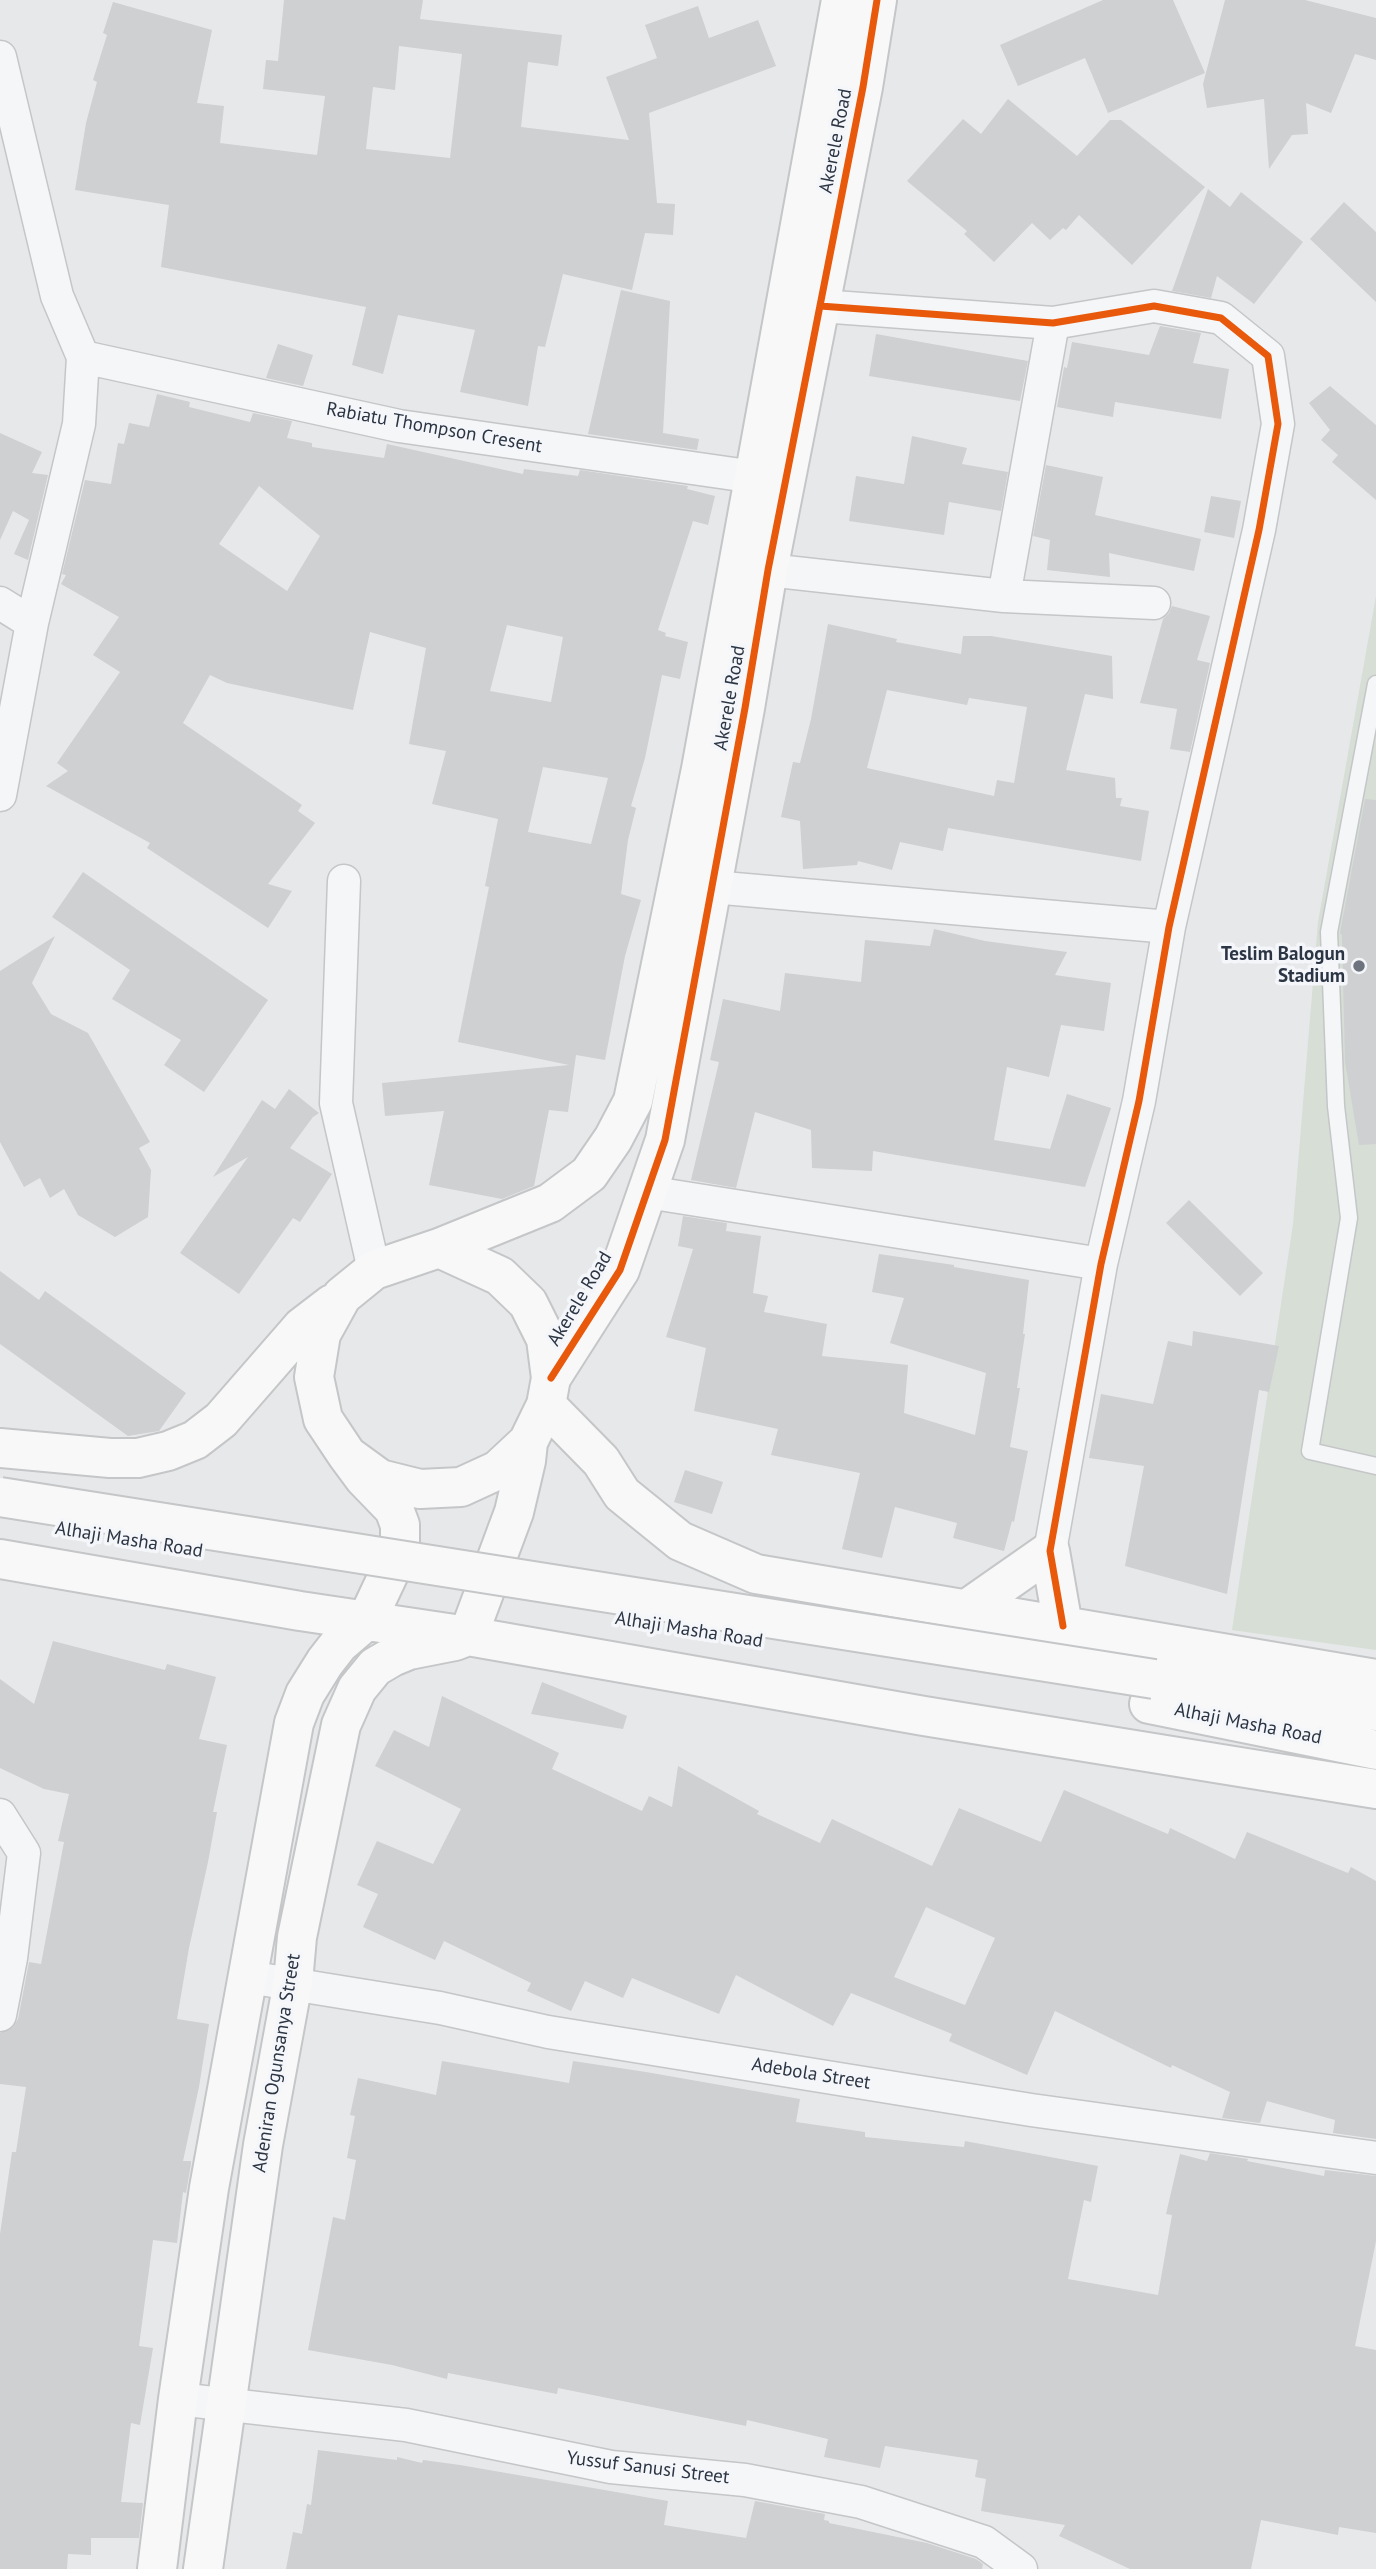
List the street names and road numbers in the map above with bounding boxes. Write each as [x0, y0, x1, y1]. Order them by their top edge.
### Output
street label: Akerele Road [815, 87, 857, 195]
street label: Rabiatu Thompson Cresent [324, 398, 544, 458]
street label: Akerele Road [710, 644, 750, 752]
street label: Akerele Road [543, 1248, 617, 1350]
street label: Alhaji Masha Road [53, 1517, 205, 1563]
street label: Alhaji Masha Road [613, 1607, 765, 1653]
street label: Alhaji Masha Road [1173, 1699, 1323, 1749]
street label: Adeniran Ogunsanya Street [248, 1952, 306, 2174]
street label: Adebola Street [750, 2053, 872, 2095]
street label: Yussuf Sanusi Street [565, 2447, 731, 2489]

